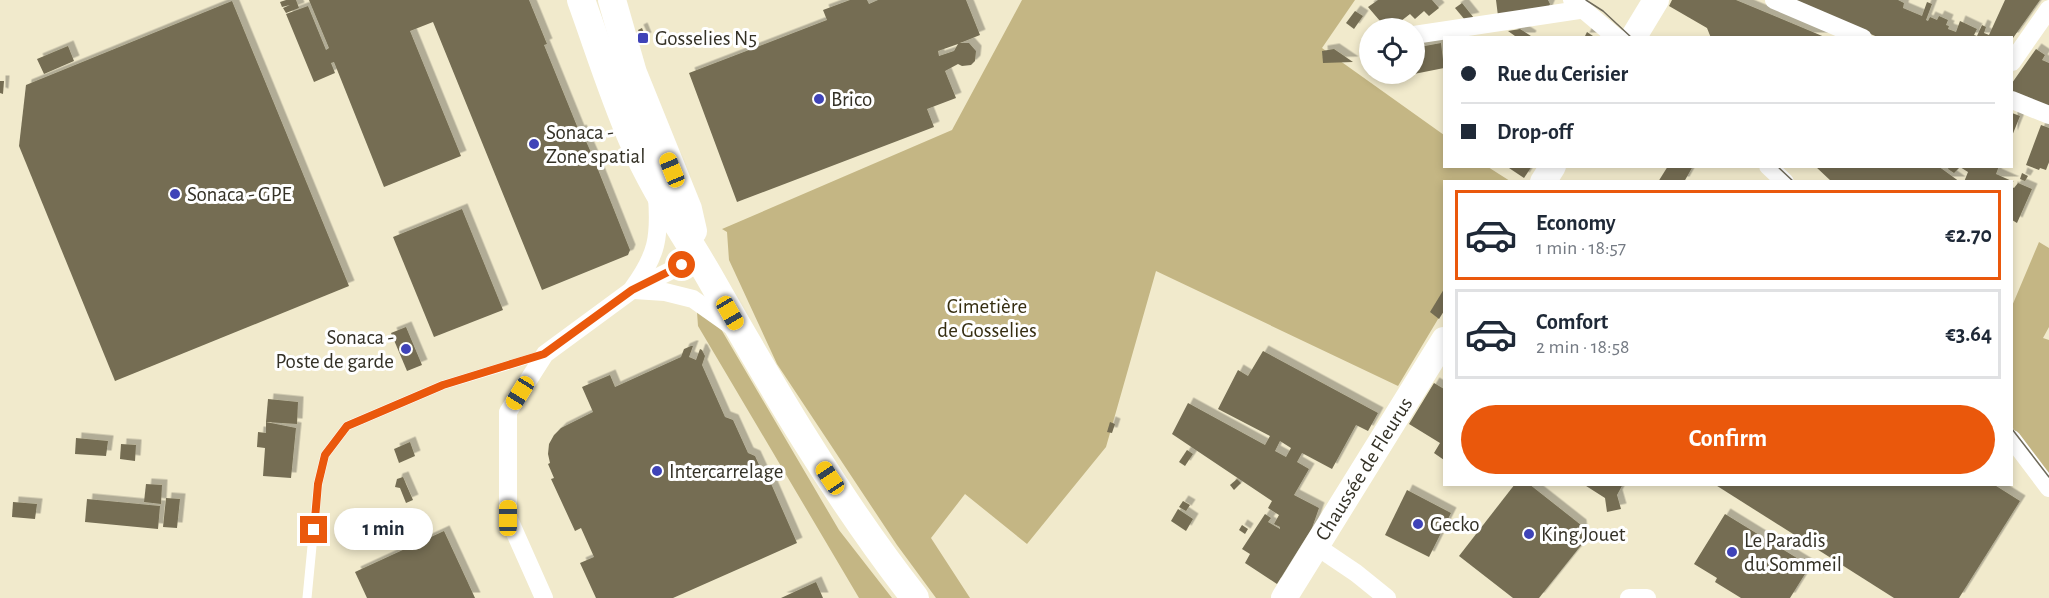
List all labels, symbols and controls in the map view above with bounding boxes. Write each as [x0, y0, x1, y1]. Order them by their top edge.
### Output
map controls [1359, 18, 1425, 84]
button: locate [1359, 18, 1425, 84]
place label: Gosselies N5 [655, 28, 757, 49]
marker: Gosselies N5 [636, 31, 650, 45]
text: Rue du Cerisier [1497, 63, 1628, 85]
place label: Brico [831, 89, 872, 110]
marker: Brico [812, 92, 826, 106]
text: Drop-off [1497, 121, 1573, 143]
place label: Sonaca - Zone spatial [546, 122, 645, 167]
marker: Sonaca - Zone spatial [527, 137, 541, 151]
car [657, 150, 687, 190]
place label: Sonaca - GPE [187, 184, 292, 205]
marker: Sonaca - GPE [168, 187, 182, 201]
icon: car [1464, 208, 1518, 262]
text: Economy [1536, 212, 1616, 234]
text: €2.70 [1945, 224, 1992, 246]
text: 1 min · 18:57 [1536, 238, 1626, 258]
route start [668, 251, 695, 278]
car [713, 293, 747, 333]
park label: Cimetière de Gosselies [937, 296, 1037, 341]
icon: car [1464, 307, 1518, 361]
text: Comfort [1536, 311, 1608, 333]
text: €3.64 [1946, 323, 1992, 345]
place label: Sonaca - Poste de garde [276, 327, 394, 372]
text: 2 min · 18:58 [1536, 337, 1630, 357]
marker: Sonaca - Poste de garde [399, 342, 413, 356]
car [503, 373, 537, 413]
street label: Chaussée de Fleurus [1312, 394, 1416, 544]
button: Confirm [1461, 405, 1995, 474]
car [812, 458, 848, 498]
place label: Intercarrelage [669, 461, 784, 482]
marker: Intercarrelage [650, 464, 664, 478]
car [499, 500, 517, 536]
callout: 1 min [335, 509, 434, 551]
place label: Gecko [1430, 514, 1480, 535]
route end [300, 516, 327, 543]
marker: Gecko [1411, 517, 1425, 531]
text: 1 min [362, 519, 405, 539]
place label: King Jouet [1541, 524, 1626, 545]
marker: King Jouet [1522, 527, 1536, 541]
place label: Le Paradis du Sommeil [1744, 530, 1842, 575]
marker: Le Paradis du Sommeil [1725, 545, 1739, 559]

